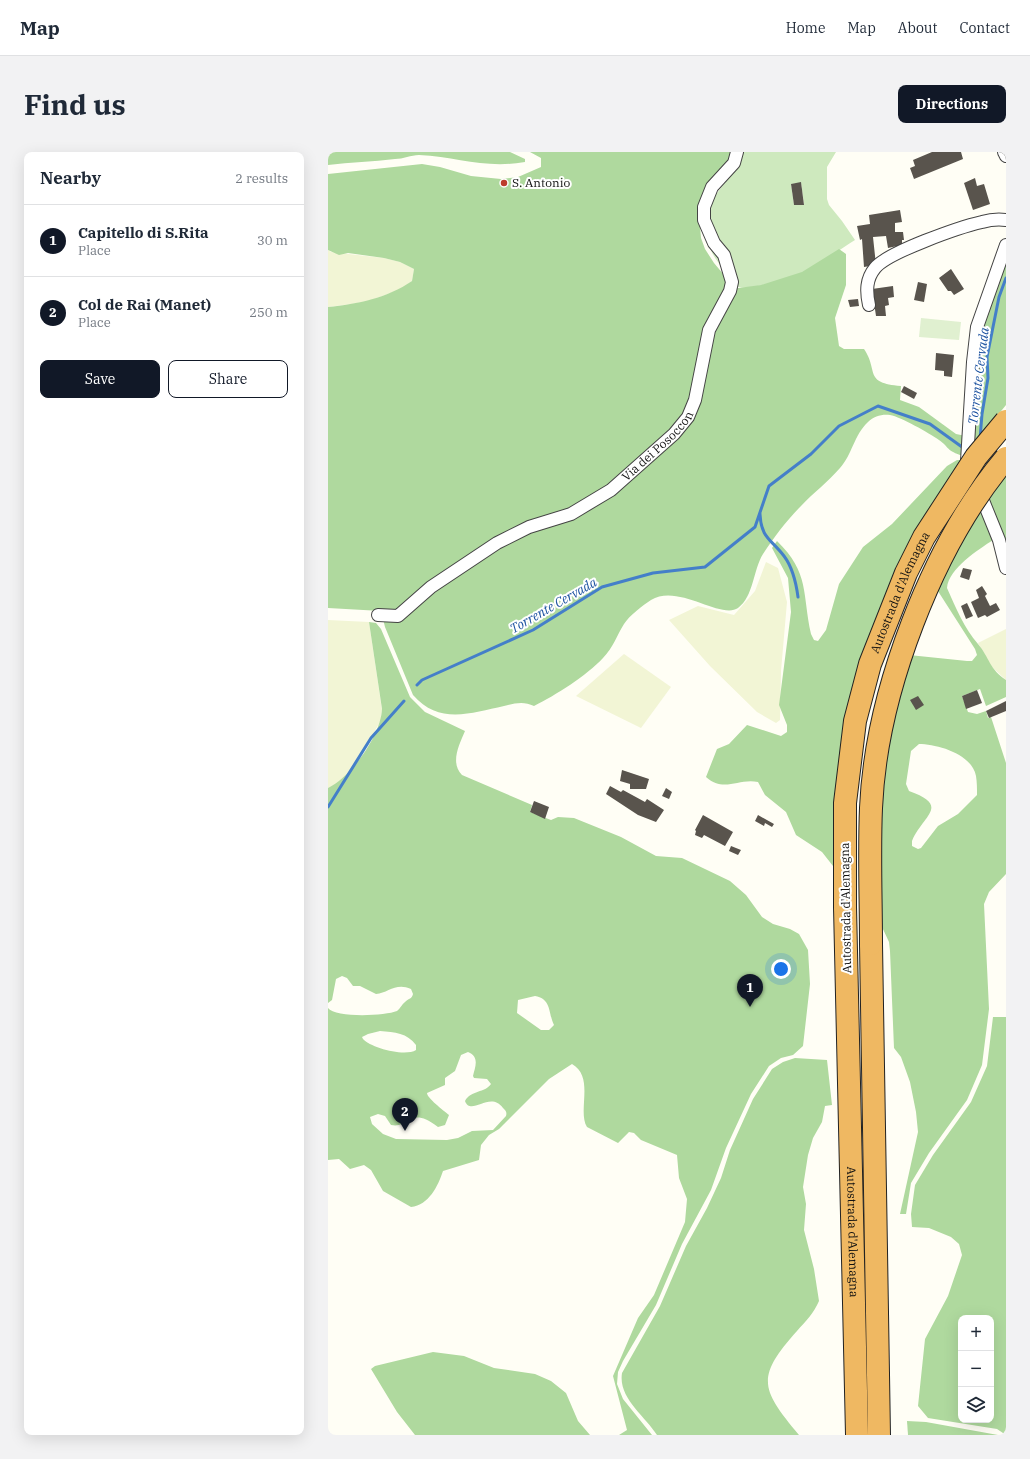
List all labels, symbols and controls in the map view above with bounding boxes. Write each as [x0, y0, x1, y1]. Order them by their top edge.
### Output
text: Map [20, 16, 60, 40]
text: Home [786, 19, 825, 37]
text: Map [847, 19, 876, 37]
text: About [898, 19, 937, 37]
text: Contact [959, 19, 1010, 37]
button: Directions [898, 85, 1006, 123]
text: Find us [24, 86, 126, 123]
text: Nearby [40, 167, 101, 189]
text: 2 results [235, 170, 288, 187]
place label: S. Antonio [512, 175, 570, 190]
marker: S. Antonio [499, 178, 509, 188]
text: Capitello di S.Rita [78, 223, 209, 242]
text: 1 [49, 232, 57, 249]
text: 30 m [257, 232, 288, 249]
text: Place [78, 242, 111, 259]
text: Col de Rai (Manet) [78, 295, 211, 314]
text: 2 [49, 304, 57, 321]
text: 250 m [249, 304, 288, 321]
text: Place [78, 314, 111, 331]
water label: Torrente Cervada [964, 327, 993, 426]
button: Save [40, 360, 160, 398]
button: Share [168, 360, 288, 398]
street label: Via dei Posoccon [618, 409, 697, 484]
street label: Autostrada d'Alemagna [867, 528, 933, 655]
water label: Torrente Cervada [507, 574, 600, 637]
street label: Autostrada d'Alemagna [837, 842, 854, 974]
your location [771, 959, 791, 979]
pin: 1 [737, 974, 763, 1007]
pin: 2 [392, 1098, 418, 1131]
street label: Autostrada d'Alemagna [844, 1166, 862, 1298]
map controls [958, 1315, 994, 1423]
button: + [958, 1315, 994, 1351]
button: − [958, 1351, 994, 1387]
button: layers [958, 1387, 994, 1423]

